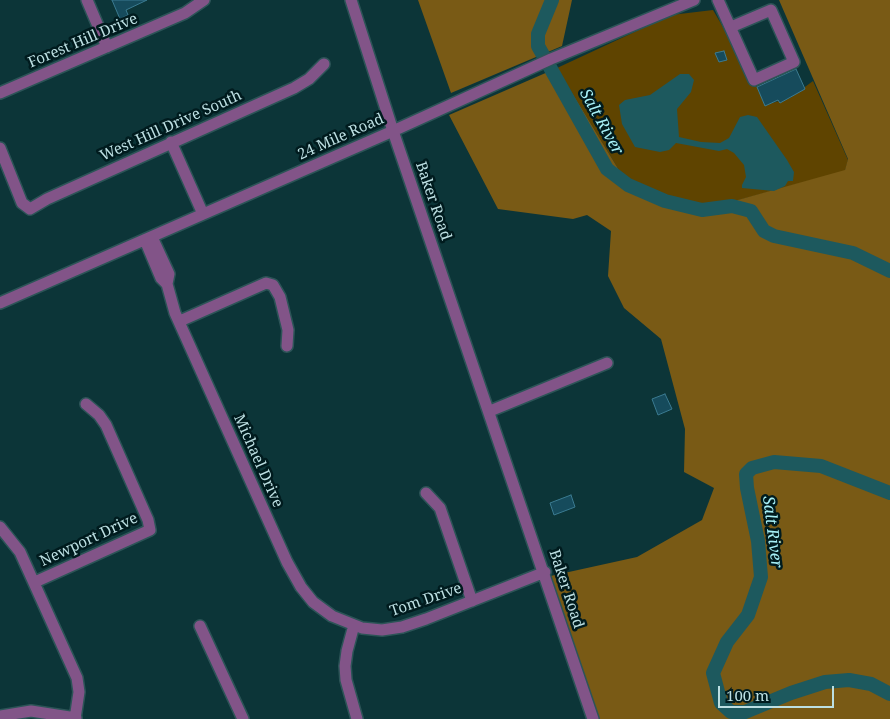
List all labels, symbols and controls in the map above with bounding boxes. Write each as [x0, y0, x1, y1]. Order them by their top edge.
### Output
street label: Forest Hill Drive [25, 10, 141, 72]
water label: Salt River [575, 86, 627, 158]
street label: West Hill Drive South [97, 87, 245, 165]
street label: 24 Mile Road [295, 110, 387, 164]
street label: Baker Road [411, 159, 455, 243]
street label: Michael Drive [229, 412, 287, 510]
water label: Salt River [758, 495, 786, 569]
street label: Newport Drive [37, 509, 141, 571]
street label: Baker Road [545, 547, 587, 631]
street label: Tom Drive [388, 579, 464, 621]
scale bar [720, 676, 836, 708]
text: 100 m [726, 685, 769, 705]

